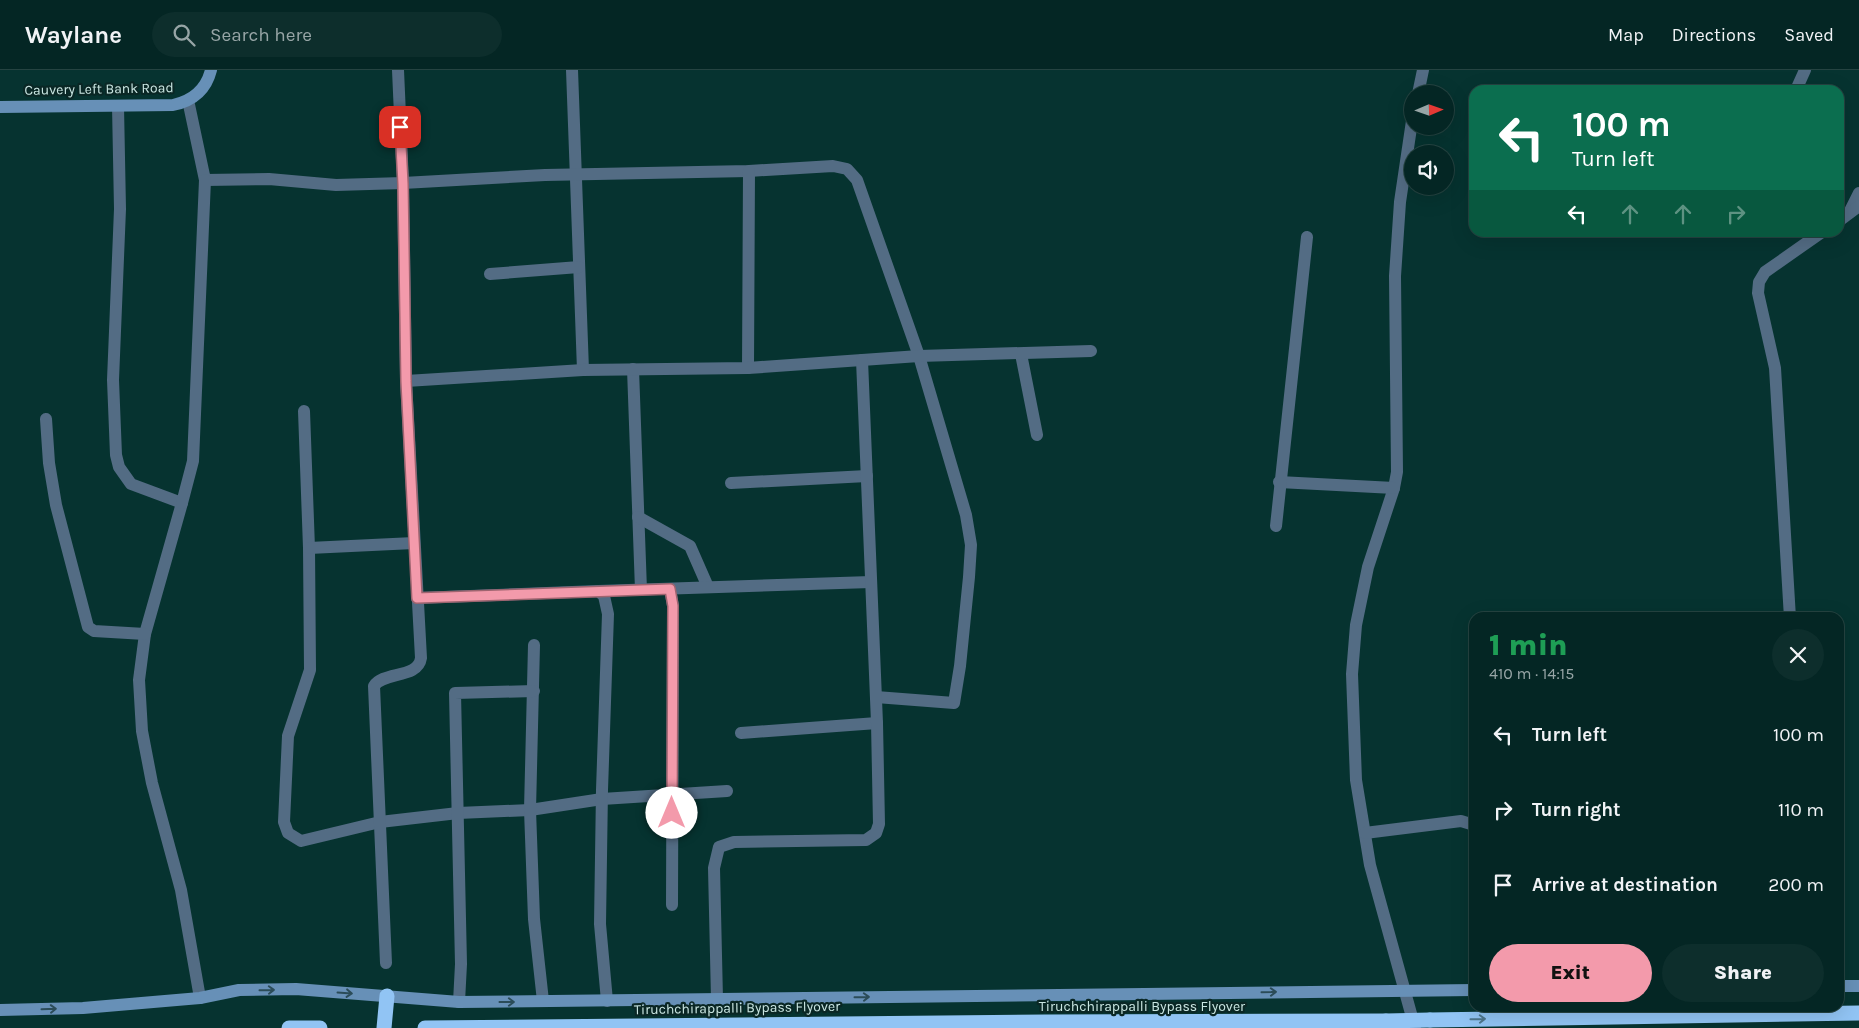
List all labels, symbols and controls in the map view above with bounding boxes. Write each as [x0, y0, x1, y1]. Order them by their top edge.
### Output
search box [152, 12, 502, 57]
text: Waylane [25, 21, 122, 49]
icon: search [170, 21, 198, 49]
text: Search here [210, 24, 312, 46]
text: Map [1608, 24, 1644, 46]
text: Directions [1672, 24, 1756, 46]
text: Saved [1784, 24, 1834, 46]
street label: Cauvery Left Bank Road [24, 79, 174, 99]
north arrow [1404, 85, 1454, 135]
map controls [1404, 85, 1454, 195]
text: 100 m [1572, 104, 1671, 145]
icon: left [1489, 105, 1554, 170]
pin [379, 106, 421, 148]
icon: arrive [386, 113, 414, 141]
button: sound [1404, 145, 1454, 195]
text: Turn left [1572, 146, 1655, 172]
icon: left [1563, 200, 1591, 228]
icon: ahead [1616, 200, 1644, 228]
icon: ahead [1669, 200, 1697, 228]
icon: right [1722, 200, 1750, 228]
text: 1 min [1489, 627, 1568, 663]
button: close [1772, 629, 1824, 681]
text: 410 m · 14:15 [1489, 664, 1574, 683]
icon: left [1489, 721, 1517, 749]
text: Turn left [1532, 724, 1607, 746]
text: 100 m [1773, 724, 1824, 746]
position arrow [645, 786, 697, 838]
icon: right [1489, 796, 1517, 824]
text: Turn right [1532, 799, 1621, 821]
text: 110 m [1778, 799, 1824, 821]
icon: arrive [1489, 871, 1517, 899]
text: Arrive at destination [1532, 874, 1718, 896]
text: 200 m [1768, 874, 1824, 896]
button: Exit [1489, 944, 1652, 1002]
button: Share [1662, 944, 1824, 1002]
one-way arrow [259, 985, 275, 994]
one-way arrow [1260, 987, 1277, 997]
one-way arrow [336, 988, 352, 997]
one-way arrow [853, 992, 869, 1002]
one-way arrow [498, 997, 514, 1006]
street label: Tiruchchirappalli Bypass Flyover [634, 998, 841, 1018]
street label: Tiruchchirappalli Bypass Flyover [1039, 998, 1246, 1015]
one-way arrow [40, 1004, 56, 1014]
one-way arrow [1470, 1014, 1486, 1024]

